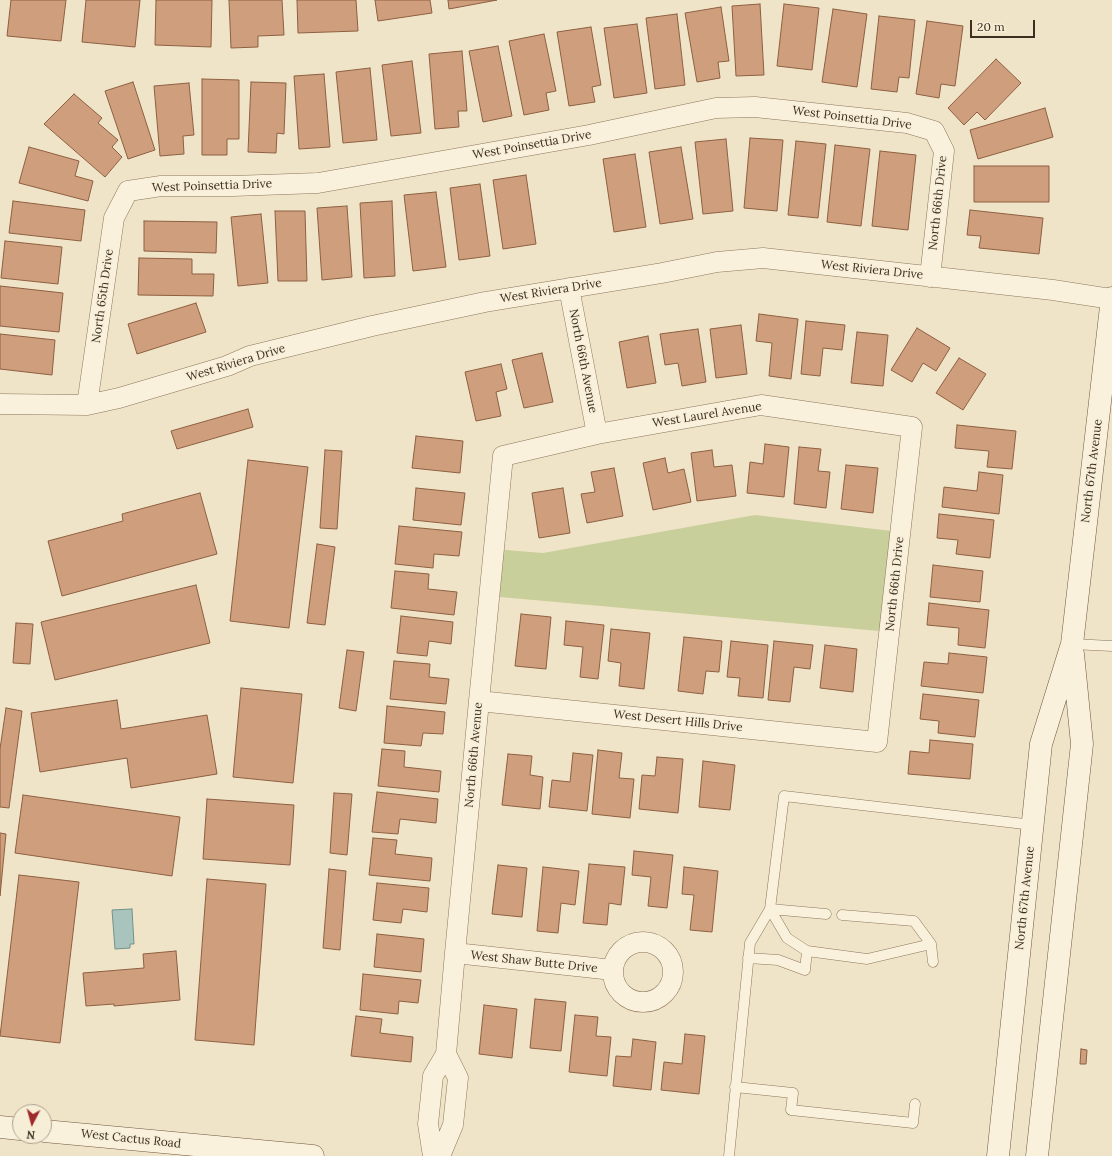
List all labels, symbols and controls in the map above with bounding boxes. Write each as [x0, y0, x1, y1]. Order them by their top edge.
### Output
scale bar [972, 12, 1037, 38]
text: 20 m [977, 19, 1005, 34]
street label: West Poinsettia Drive [791, 104, 913, 132]
street label: West Poinsettia Drive [472, 127, 592, 163]
street label: North 66th Drive [926, 155, 950, 251]
street label: West Poinsettia Drive [152, 177, 272, 195]
street label: North 65th Drive [89, 248, 117, 344]
street label: West Riviera Drive [820, 257, 924, 283]
street label: West Riviera Drive [499, 276, 603, 306]
street label: North 66th Avenue [566, 308, 600, 414]
street label: West Riviera Drive [185, 341, 287, 385]
street label: West Laurel Avenue [651, 399, 763, 431]
street label: North 67th Avenue [1078, 418, 1106, 524]
street label: North 66th Drive [883, 536, 907, 632]
street label: North 66th Avenue [462, 702, 486, 808]
street label: West Desert Hills Drive [613, 707, 743, 735]
street label: North 67th Avenue [1012, 845, 1038, 951]
street label: West Shaw Butte Drive [470, 948, 598, 976]
north arrow [12, 1104, 52, 1144]
street label: West Cactus Road [80, 1127, 182, 1151]
text: N [26, 1128, 36, 1142]

